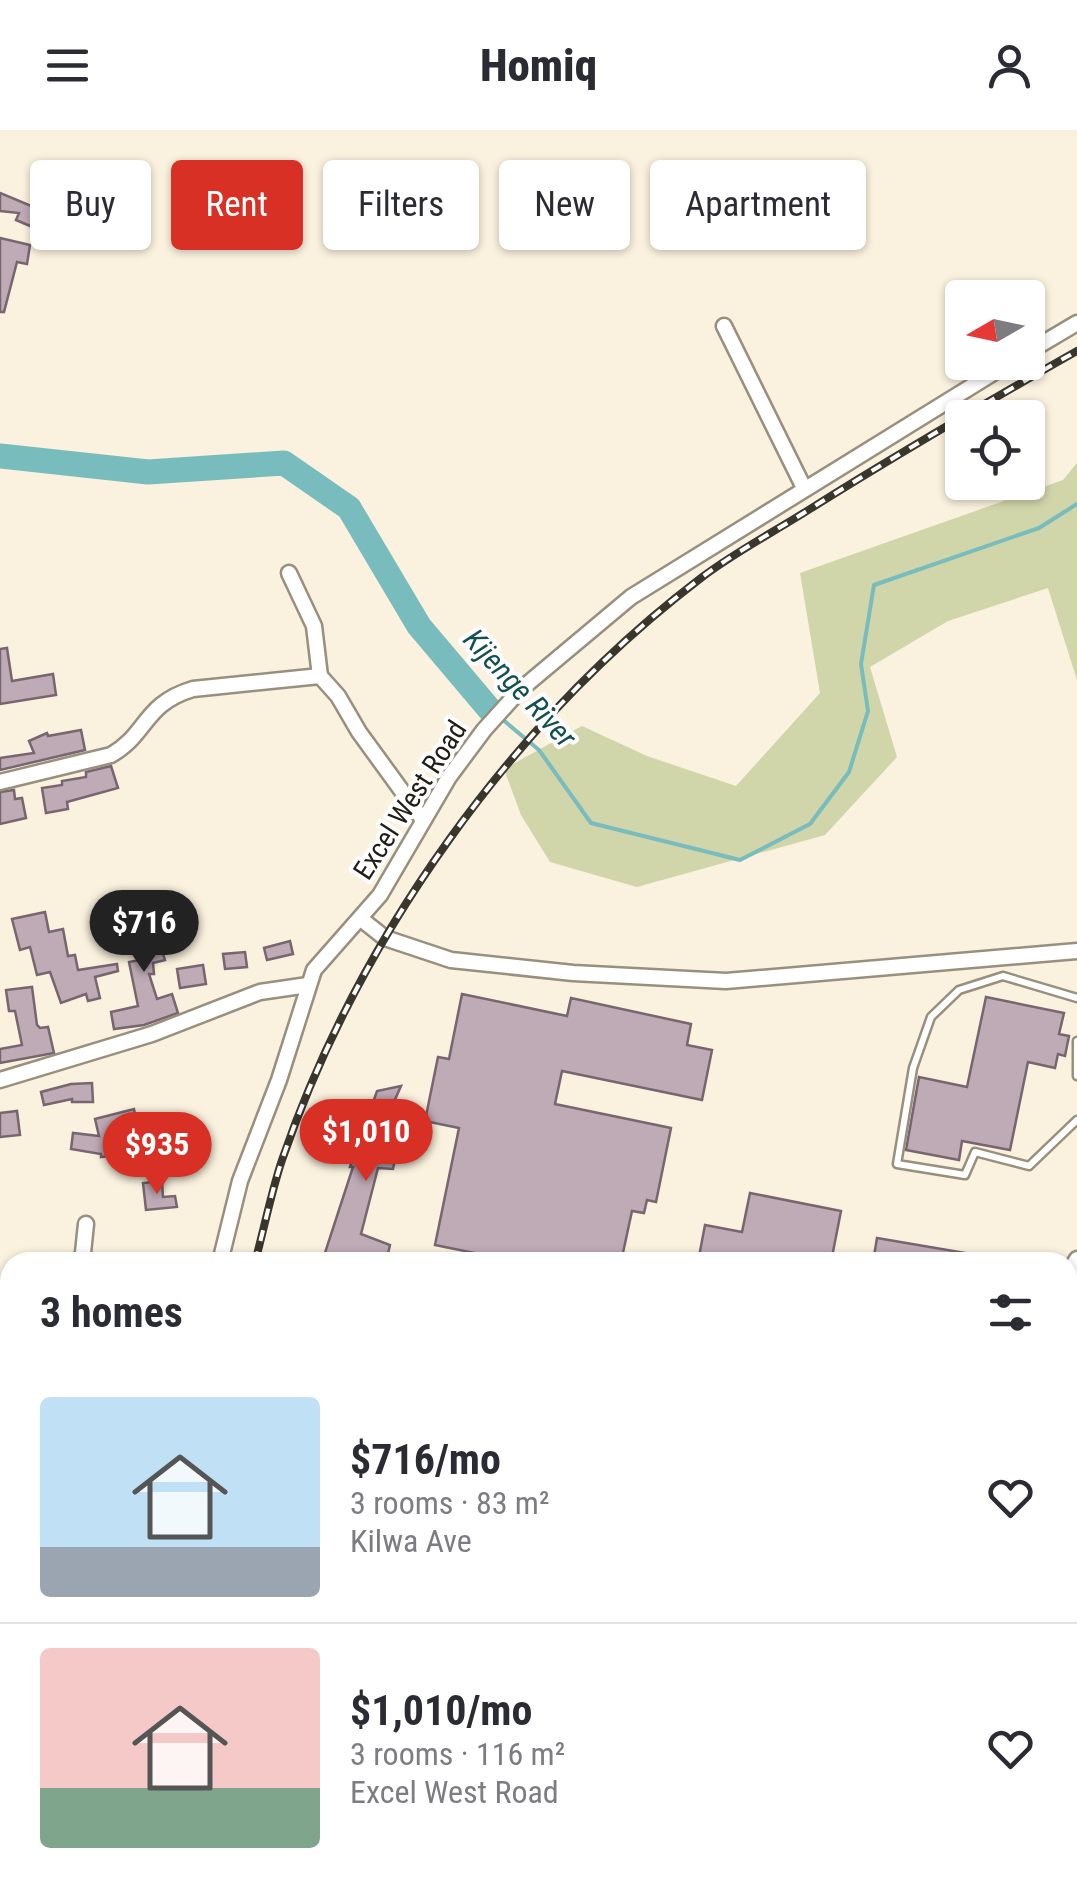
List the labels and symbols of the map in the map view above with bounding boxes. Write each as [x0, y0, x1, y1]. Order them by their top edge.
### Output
north arrow [945, 280, 1045, 380]
water label: Kijenge River [457, 622, 584, 755]
street label: Excel West Road [346, 714, 474, 886]
pin: $716 [85, 890, 203, 975]
pin: $1,010 [285, 1099, 447, 1184]
pin: $935 [98, 1112, 216, 1197]

